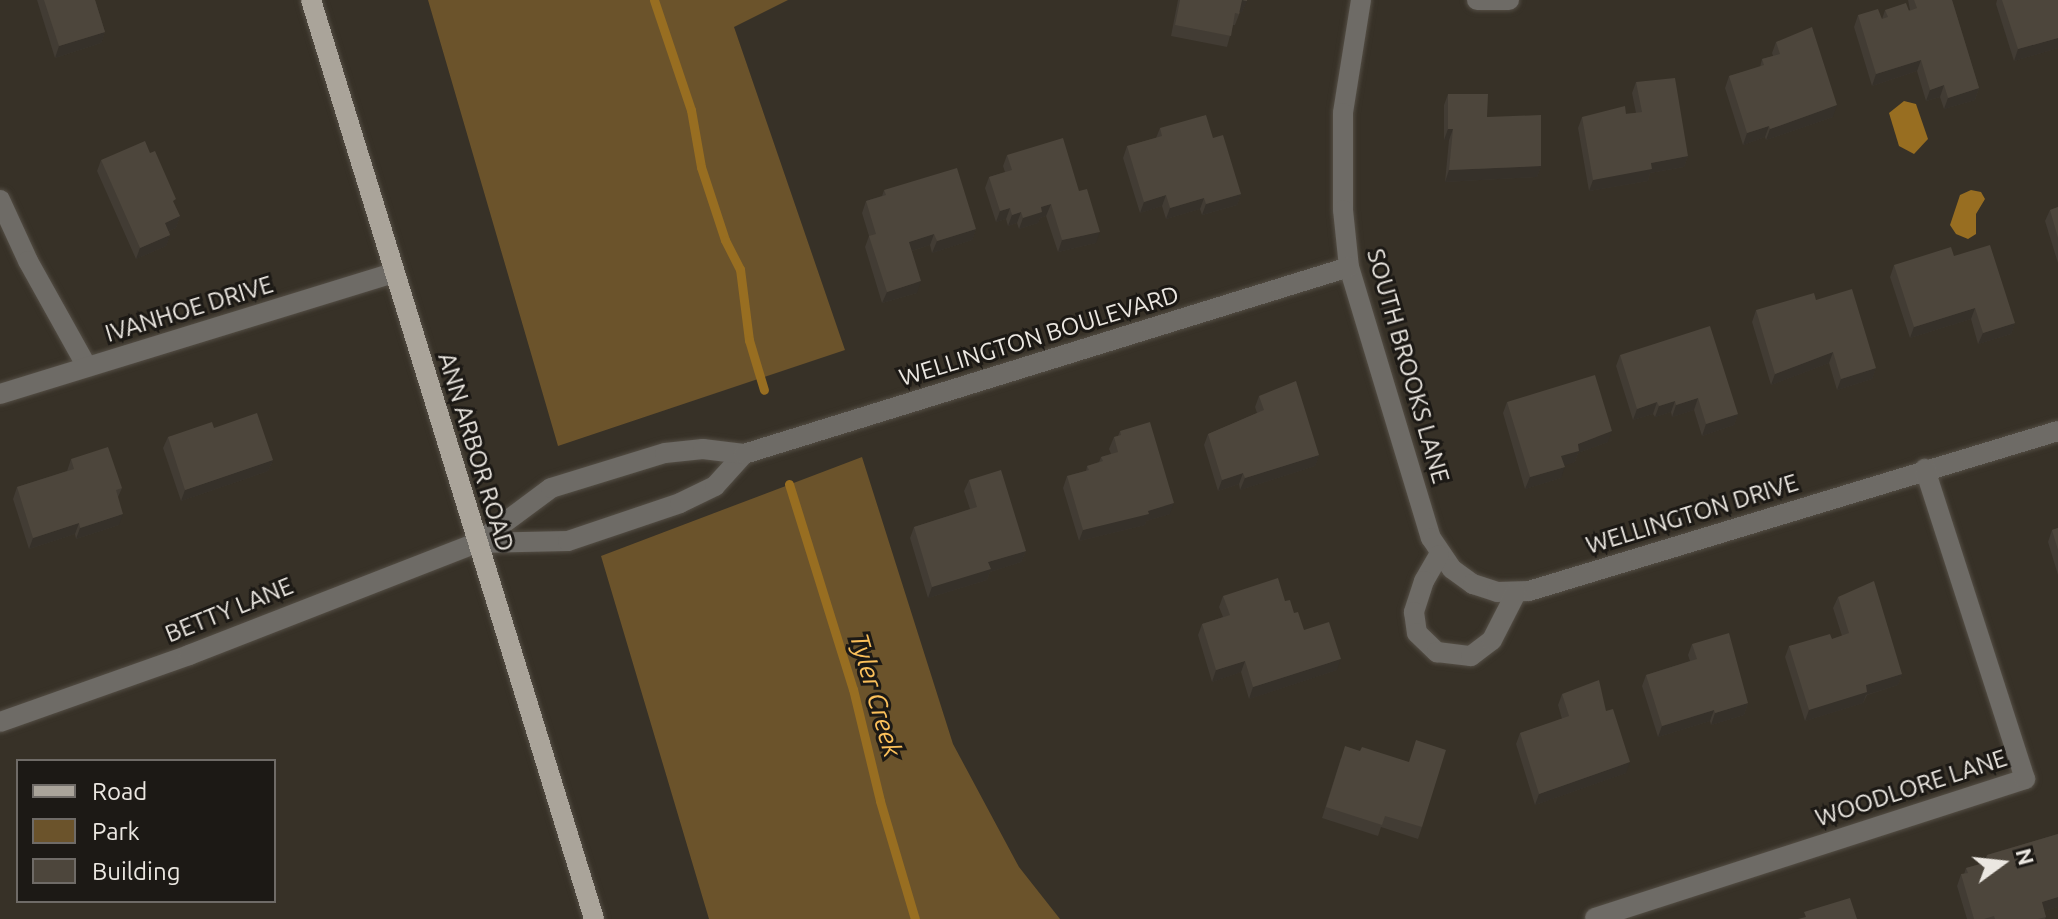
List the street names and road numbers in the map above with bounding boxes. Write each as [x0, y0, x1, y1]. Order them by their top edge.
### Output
street label: SOUTH BROOKS LANE [1361, 246, 1455, 486]
street label: IVANHOE DRIVE [102, 270, 276, 348]
street label: WELLINGTON BOULEVARD [896, 280, 1182, 392]
street label: ANN ARBOR ROAD [432, 349, 520, 555]
street label: WELLINGTON DRIVE [1583, 468, 1801, 560]
street label: BETTY LANE [161, 571, 297, 649]
street label: WOODLORE LANE [1812, 743, 2010, 833]

